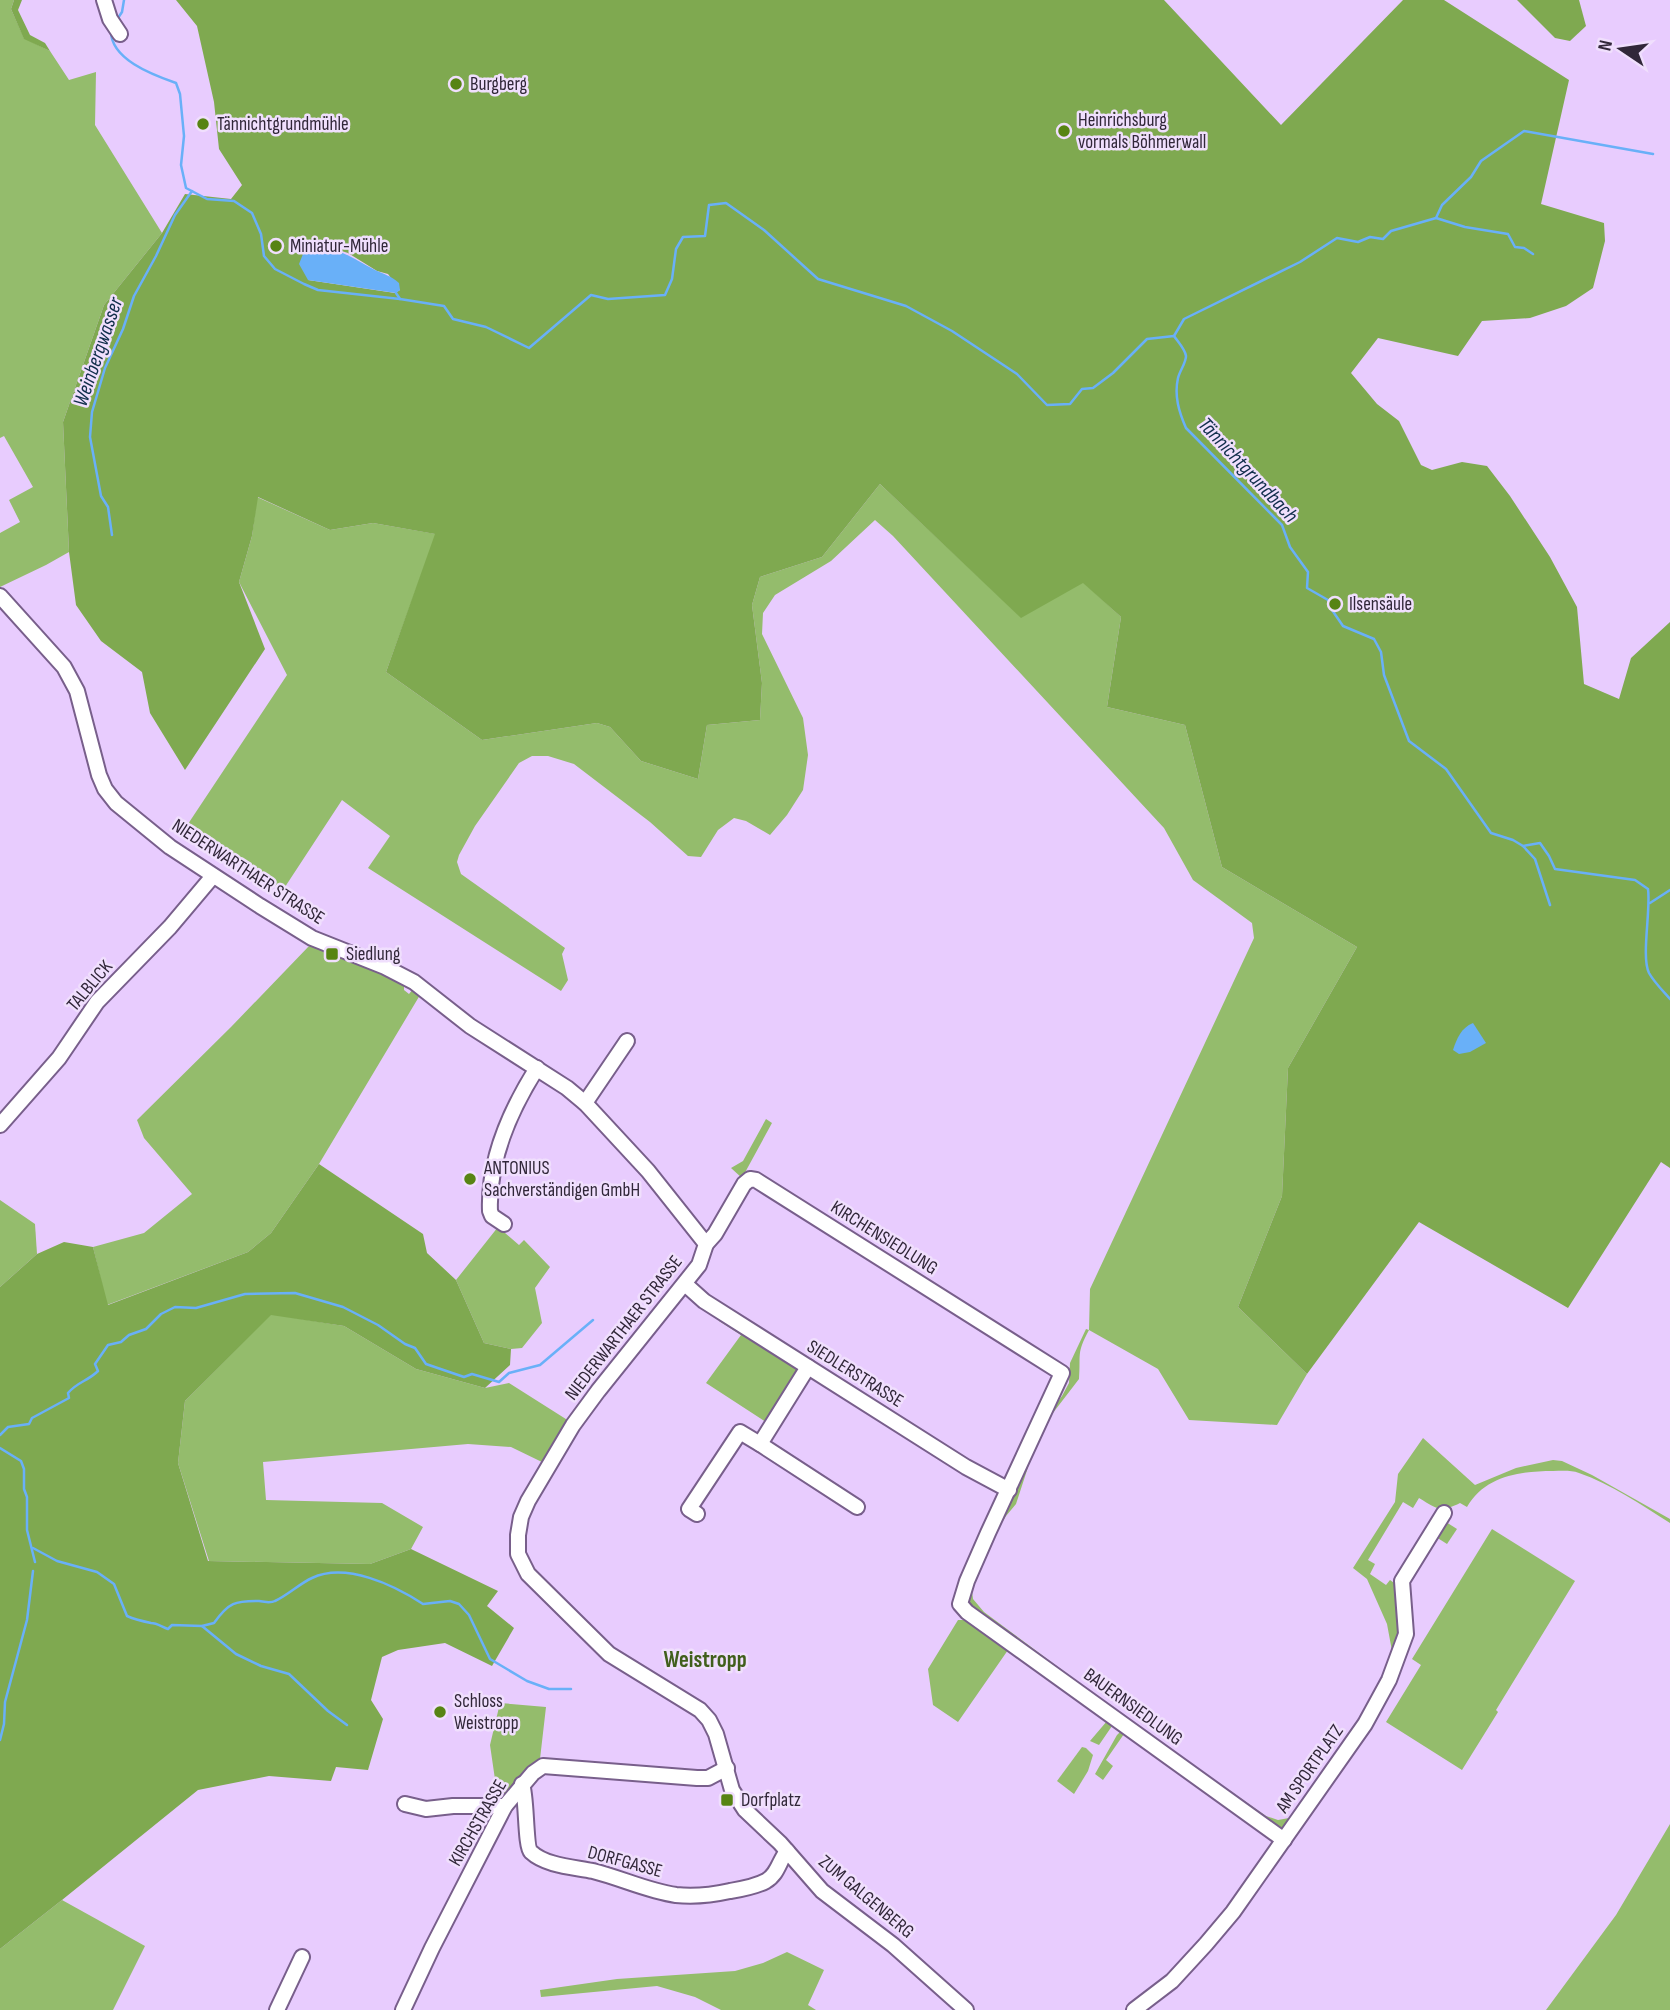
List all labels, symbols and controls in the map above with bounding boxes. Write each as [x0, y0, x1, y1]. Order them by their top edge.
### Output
north arrow [1586, 14, 1656, 84]
text: N [1594, 38, 1618, 53]
place label: Burgberg [470, 73, 527, 96]
marker: Burgberg [448, 76, 464, 92]
place label: Heinrichsburg vormals Böhmerwall [1078, 109, 1206, 154]
place label: Tännichtgrundmühle [217, 113, 349, 136]
marker: Tännichtgrundmühle [195, 116, 211, 132]
marker: Heinrichsburg vormals Böhmerwall [1056, 123, 1072, 139]
place label: Miniatur-Mühle [290, 235, 388, 258]
marker: Miniatur-Mühle [268, 238, 284, 254]
water label: Weinbergwasser [68, 293, 129, 410]
water label: Tännichtgrundbach [1193, 412, 1303, 528]
place label: Ilsensäule [1349, 593, 1412, 616]
marker: Ilsensäule [1327, 596, 1343, 612]
street label: NIEDERWARTHAER STRASSE [167, 814, 329, 930]
place label: Siedlung [346, 943, 401, 966]
marker: Siedlung [324, 946, 340, 962]
street label: TALBLICK [62, 956, 118, 1016]
place label: ANTONIUS Sachverständigen GmbH [483, 1157, 640, 1202]
marker: ANTONIUS Sachverständigen GmbH [462, 1171, 478, 1187]
street label: KIRCHENSIEDLUNG [826, 1196, 942, 1280]
street label: NIEDERWARTHAER STRASSE [560, 1251, 688, 1405]
street label: SIEDLERSTRASSE [803, 1335, 907, 1413]
district label: Weistropp [663, 1646, 747, 1674]
street label: BAUERNSIEDLUNG [1079, 1663, 1187, 1751]
place label: Schloss Weistropp [454, 1690, 519, 1735]
marker: Schloss Weistropp [432, 1704, 448, 1720]
street label: AM SPORTPLATZ [1271, 1720, 1349, 1818]
street label: KIRCHSTRASSE [444, 1776, 512, 1870]
place label: Dorfplatz [741, 1789, 801, 1812]
marker: Dorfplatz [719, 1792, 735, 1808]
street label: DORFGASSE [585, 1841, 665, 1883]
street label: ZUM GALGENBERG [814, 1850, 918, 1944]

